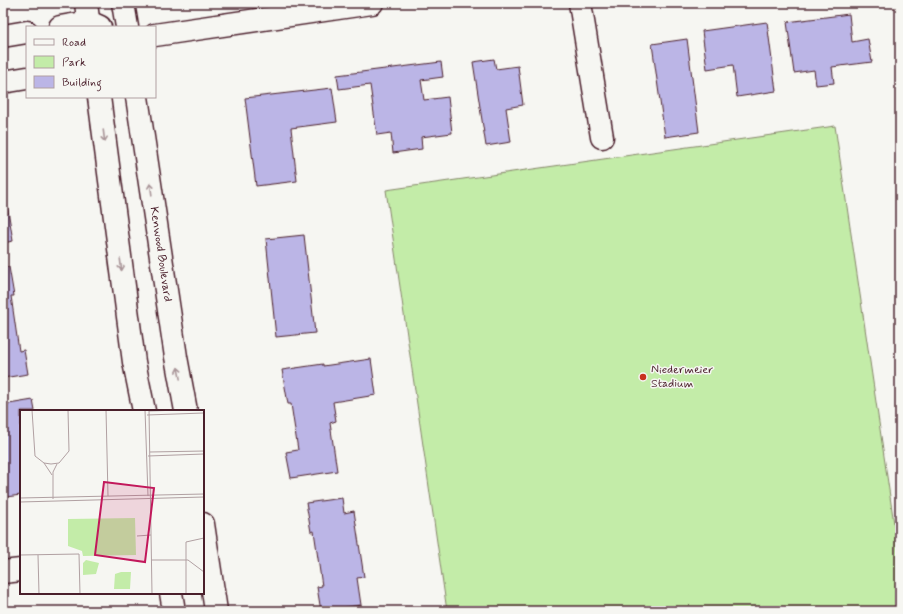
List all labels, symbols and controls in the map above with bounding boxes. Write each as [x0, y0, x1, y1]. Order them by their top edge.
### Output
legend [26, 26, 156, 98]
text: Road [62, 35, 86, 51]
text: Park [62, 55, 86, 71]
text: Building [62, 75, 102, 92]
one-way arrow [101, 129, 108, 142]
one-way arrow [147, 183, 155, 196]
street label: Kenwood Boulevard [146, 206, 176, 303]
one-way arrow [117, 258, 125, 271]
place label: Niedermeier Stadium [651, 362, 713, 392]
one-way arrow [174, 367, 182, 380]
marker: Niedermeier Stadium [638, 372, 648, 382]
inset map [20, 410, 204, 594]

